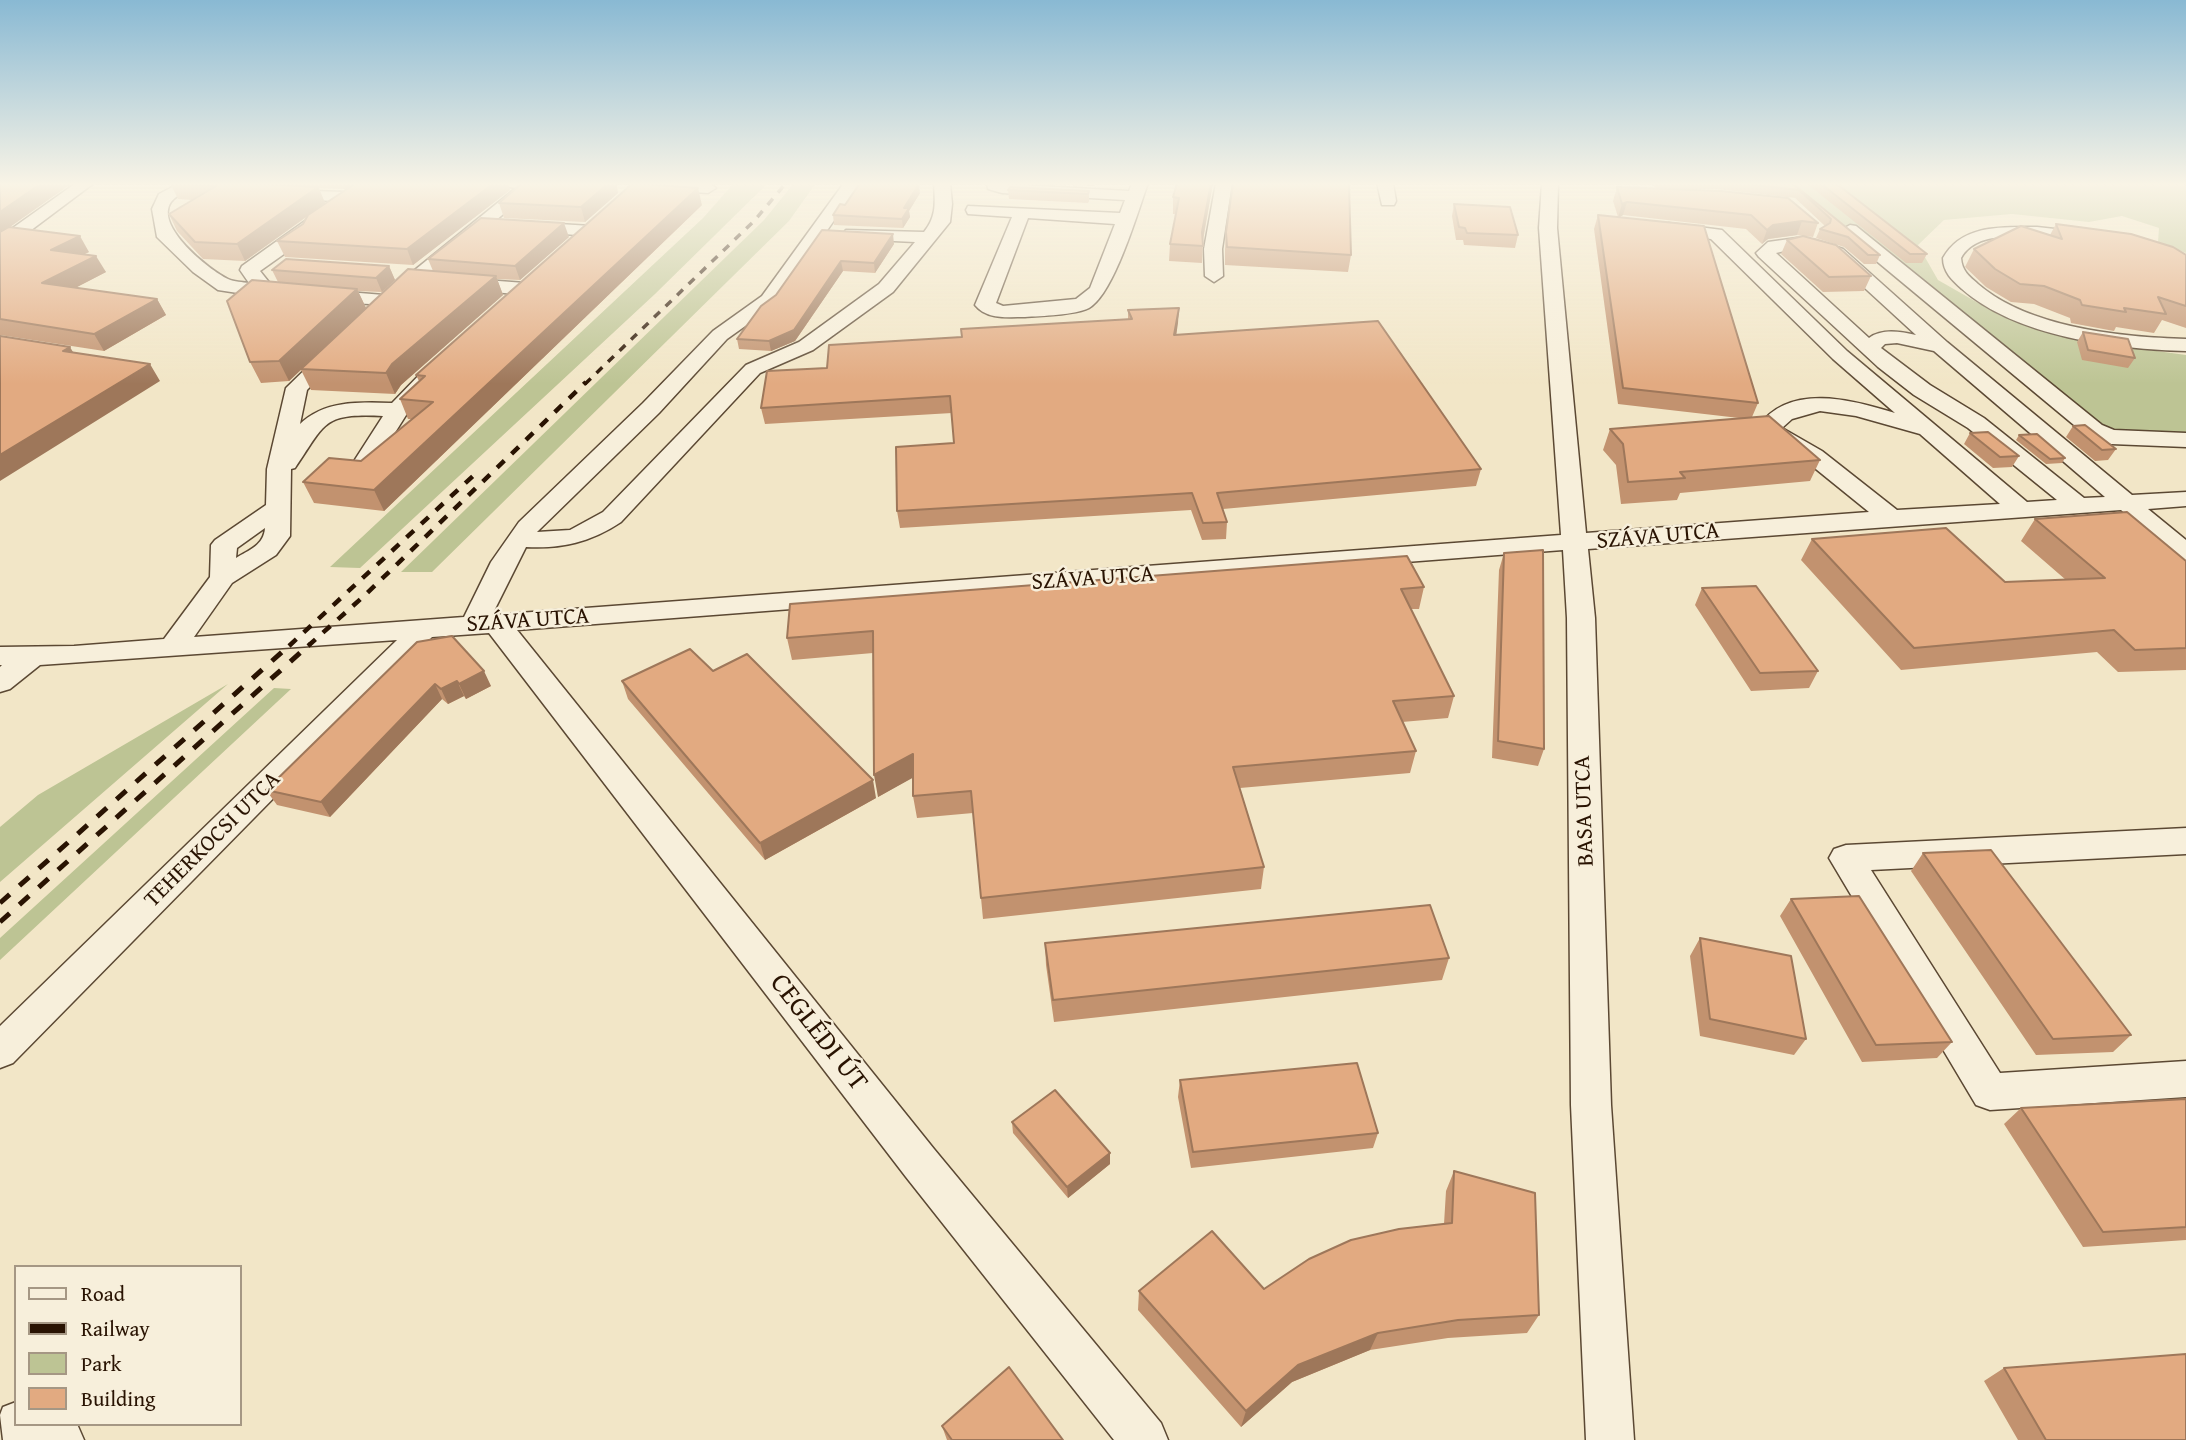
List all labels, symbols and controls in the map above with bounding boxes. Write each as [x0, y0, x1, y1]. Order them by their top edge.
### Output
street label: SZÁVA UTCA [1596, 518, 1720, 556]
street label: SZÁVA UTCA [1031, 561, 1155, 597]
street label: SZÁVA UTCA [466, 603, 590, 639]
street label: BASA UTCA [1569, 755, 1601, 867]
street label: TEHERKOCSI UTCA [139, 766, 287, 914]
street label: CEGLÉDI ÚT [762, 968, 874, 1098]
legend [14, 1265, 242, 1426]
text: Road [81, 1278, 125, 1309]
text: Railway [81, 1313, 150, 1344]
text: Park [81, 1348, 122, 1379]
text: Building [81, 1383, 155, 1414]

